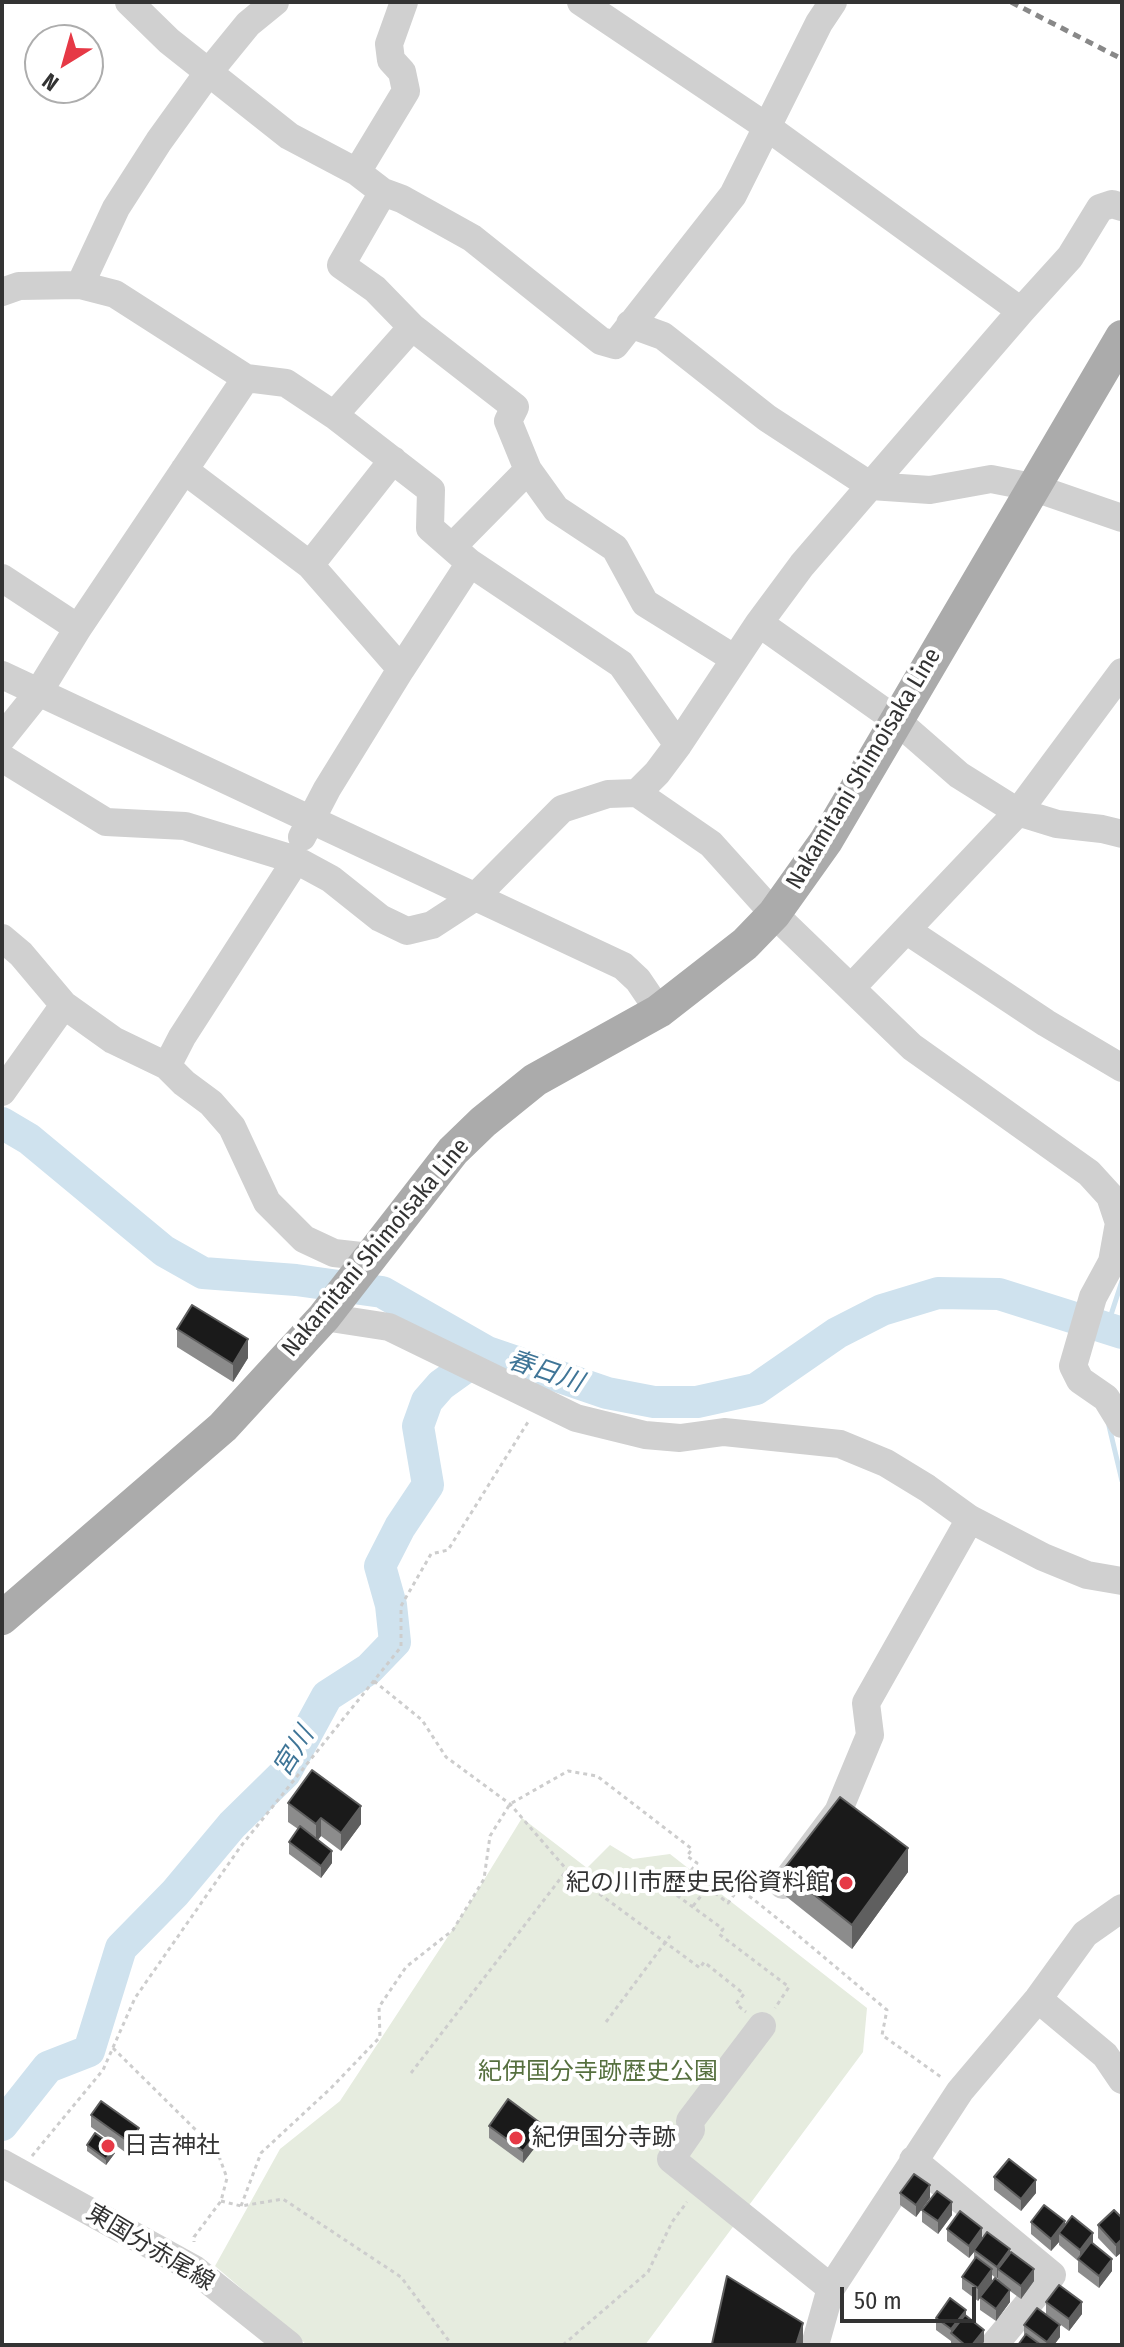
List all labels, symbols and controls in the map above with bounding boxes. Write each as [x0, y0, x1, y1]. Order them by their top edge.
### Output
north arrow [24, 24, 104, 104]
text: N [37, 67, 64, 97]
street label: Nakamitani Shimoisaka Line [781, 643, 947, 895]
street label: Nakamitani Shimoisaka Line [276, 1133, 476, 1363]
water label: 春日川 [503, 1345, 587, 1399]
water label: 宮川 [267, 1722, 321, 1782]
place label: 紀の川市歴史民俗資料館 [566, 1869, 830, 1897]
marker: 紀の川市歴史民俗資料館 [837, 1874, 855, 1892]
park label: 紀伊国分寺跡歴史公園 [478, 2058, 718, 2086]
place label: 紀伊国分寺跡 [532, 2124, 676, 2152]
marker: 紀伊国分寺跡 [507, 2129, 525, 2147]
place label: 日吉神社 [124, 2132, 220, 2160]
marker: 日吉神社 [99, 2137, 117, 2155]
street label: 東国分赤尾線 [81, 2199, 219, 2297]
scale bar [844, 2271, 980, 2321]
text: 50 m [854, 2287, 902, 2315]

